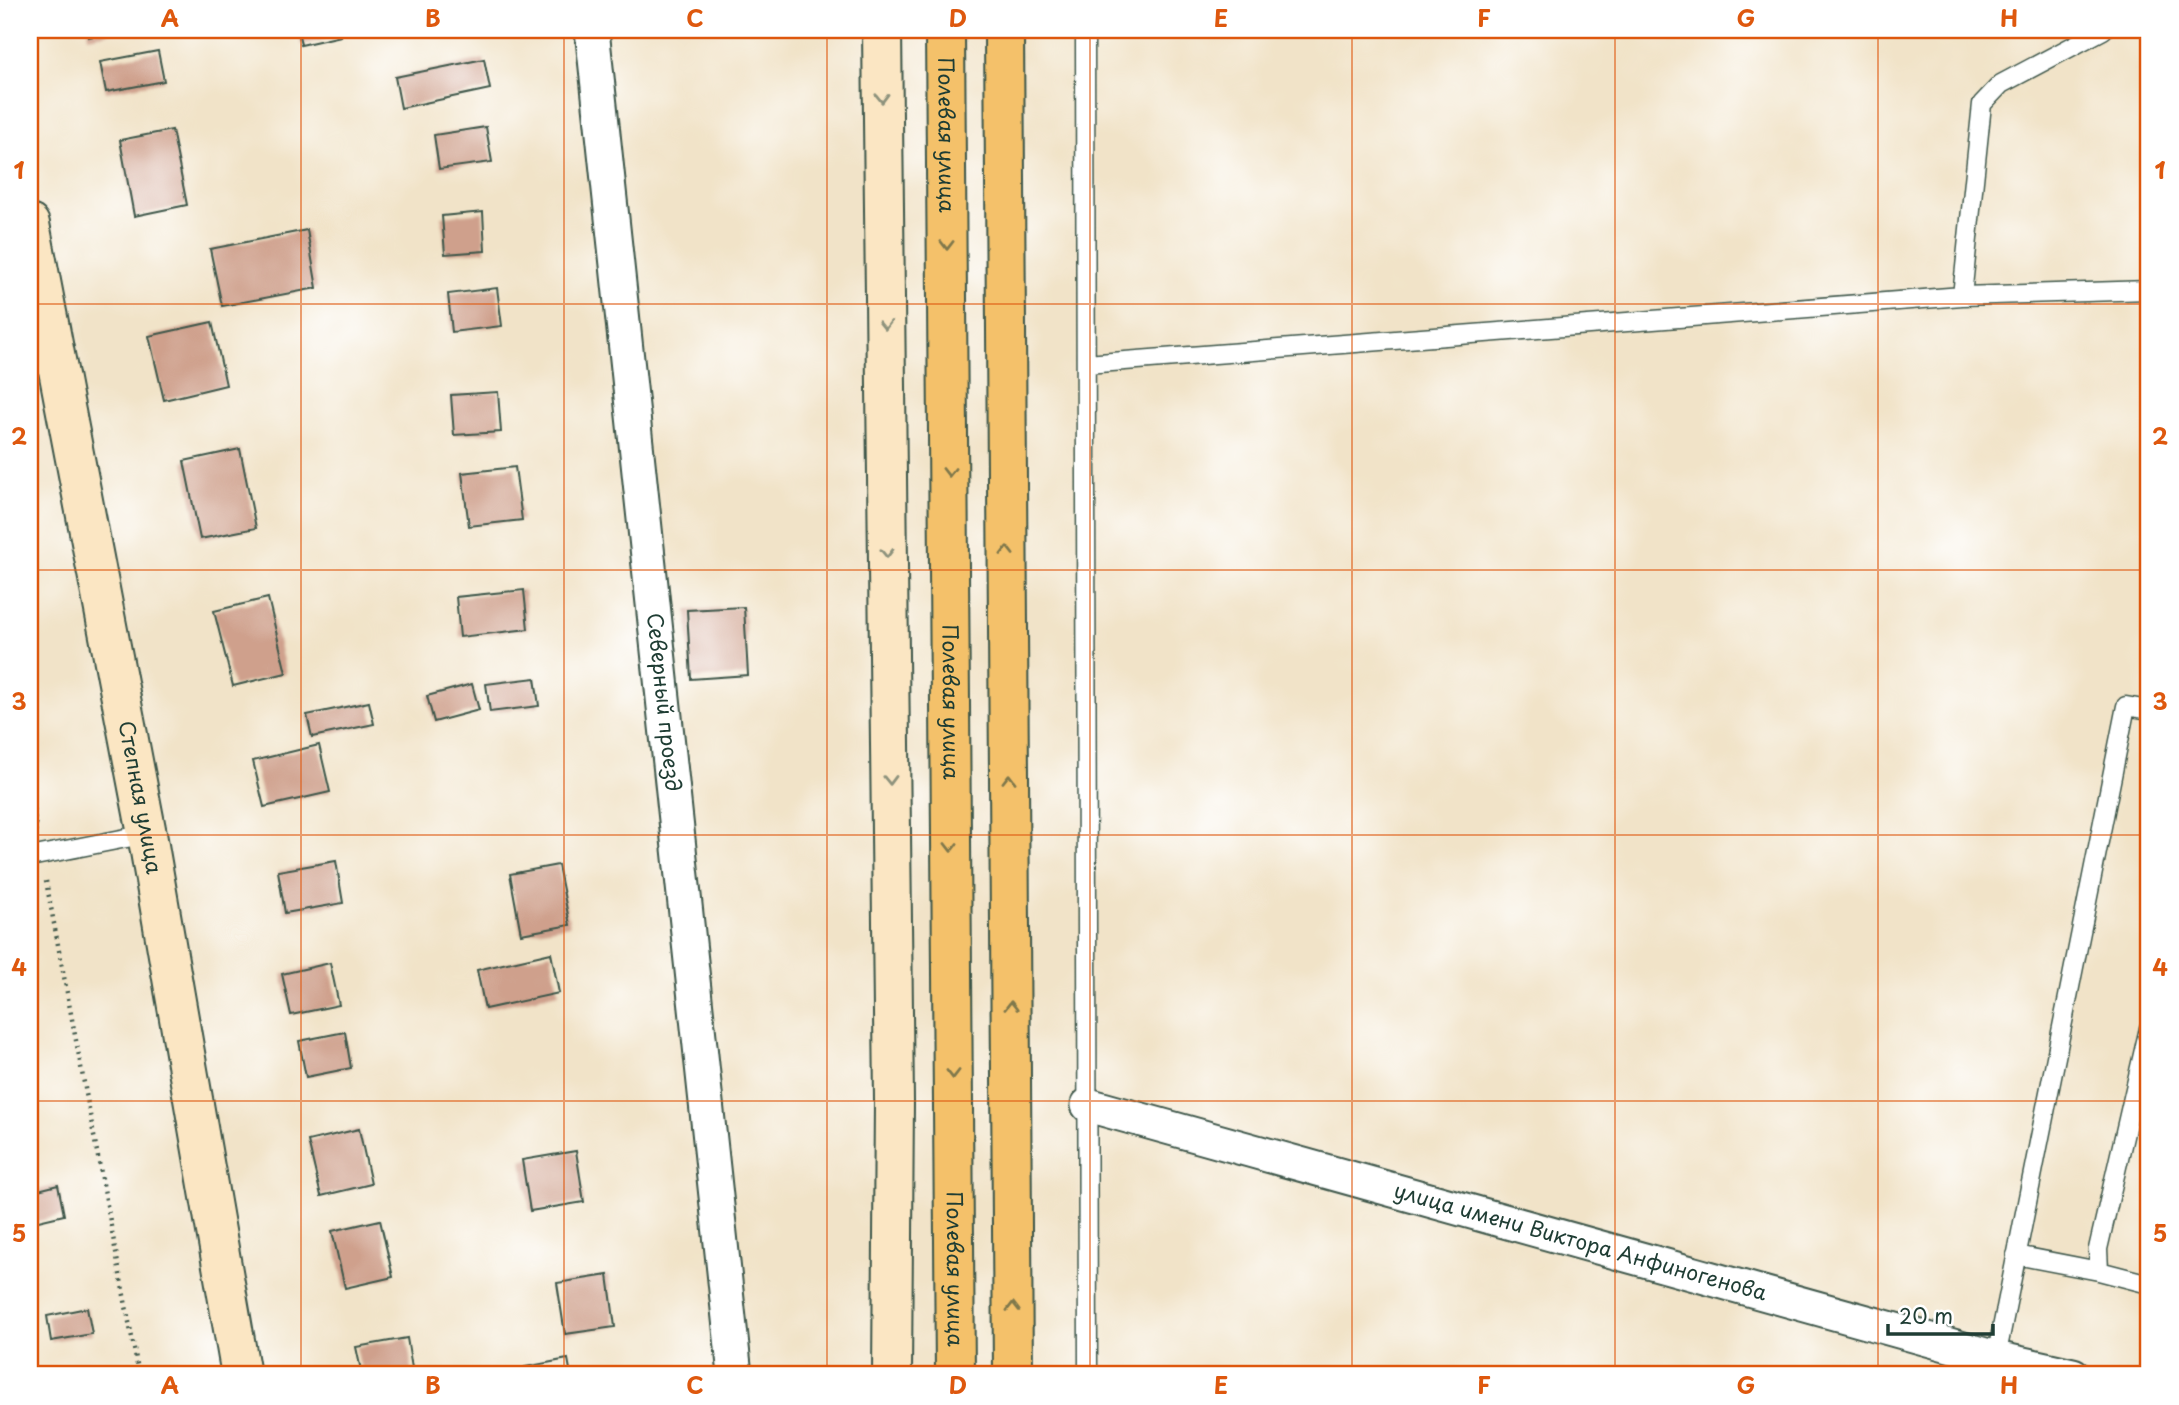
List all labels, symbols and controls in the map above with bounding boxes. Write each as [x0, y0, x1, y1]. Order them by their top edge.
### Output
text: A [161, 0, 179, 35]
text: B [425, 0, 441, 35]
text: C [686, 0, 704, 35]
text: D [949, 0, 967, 35]
text: E [1214, 0, 1228, 35]
text: F [1477, 0, 1491, 35]
text: G [1737, 0, 1755, 35]
text: H [2000, 0, 2018, 35]
street label: Полевая улица [931, 57, 964, 214]
one-way arrow [874, 93, 890, 104]
text: 1 [14, 152, 25, 187]
text: 1 [2155, 152, 2166, 187]
one-way arrow [939, 240, 955, 251]
one-way arrow [877, 321, 893, 331]
text: 2 [11, 418, 27, 453]
text: 2 [2152, 418, 2168, 453]
one-way arrow [941, 468, 957, 478]
one-way arrow [999, 545, 1015, 556]
one-way arrow [880, 548, 895, 559]
street label: Северный проезд [640, 611, 691, 793]
street label: Полевая улица [935, 624, 969, 781]
text: 3 [11, 683, 27, 718]
text: 3 [2152, 683, 2168, 718]
street label: Степная улица [112, 718, 172, 877]
one-way arrow [1001, 773, 1017, 783]
one-way arrow [882, 776, 898, 786]
one-way arrow [943, 842, 959, 853]
text: 4 [11, 949, 27, 984]
text: 4 [2152, 949, 2168, 984]
one-way arrow [1003, 1000, 1018, 1011]
one-way arrow [945, 1070, 961, 1080]
street label: улица имени Виктора Анфиногенова [1391, 1173, 1771, 1307]
street label: Полевая улица [940, 1191, 973, 1348]
text: 5 [12, 1215, 26, 1250]
text: 5 [2153, 1215, 2167, 1250]
scale bar [1888, 1293, 1994, 1337]
text: 20 m [1899, 1299, 1953, 1331]
one-way arrow [1005, 1301, 1021, 1312]
text: A [161, 1367, 179, 1402]
text: B [425, 1367, 441, 1402]
text: C [686, 1367, 704, 1402]
text: D [949, 1367, 967, 1402]
text: E [1214, 1367, 1228, 1402]
text: F [1477, 1367, 1491, 1402]
text: G [1737, 1367, 1755, 1402]
text: H [2000, 1367, 2018, 1402]

